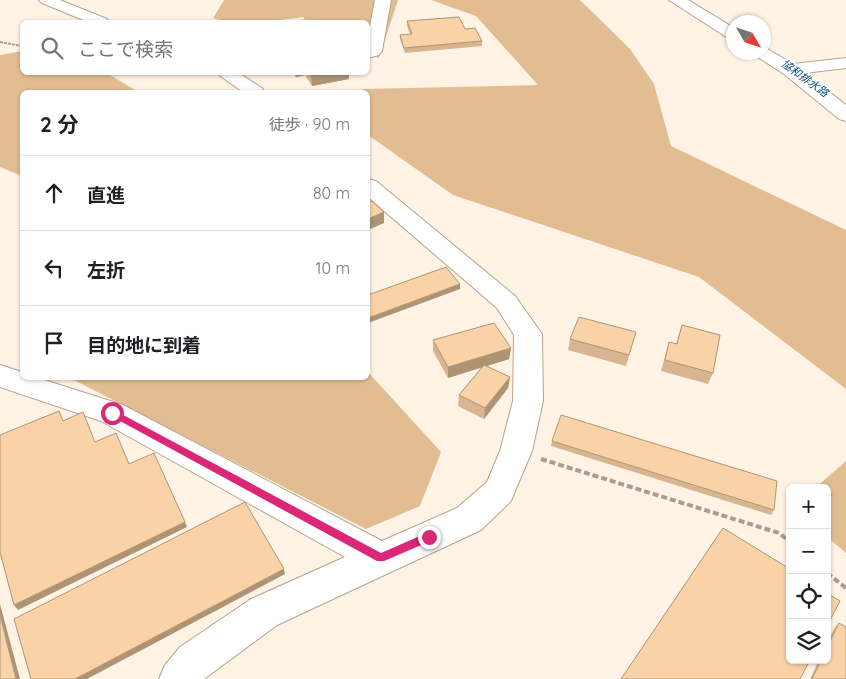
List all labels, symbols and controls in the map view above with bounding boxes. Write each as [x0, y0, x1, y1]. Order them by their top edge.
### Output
north arrow [726, 15, 771, 60]
search box [20, 20, 370, 75]
icon: search [38, 34, 66, 62]
text: ここで検索 [78, 37, 173, 61]
water label: 協和排水路 [779, 56, 832, 100]
text: 2 分 [40, 111, 79, 137]
text: 徒歩 · 90 m [269, 114, 350, 134]
icon: ahead [40, 179, 68, 207]
text: 直進 [87, 183, 125, 207]
text: 80 m [313, 183, 350, 203]
icon: left [40, 254, 68, 282]
text: 左折 [87, 258, 125, 282]
text: 10 m [316, 258, 350, 278]
icon: arrive [40, 329, 68, 357]
text: 目的地に到着 [87, 333, 201, 357]
route start [101, 402, 124, 425]
map controls [786, 484, 831, 664]
button: + [786, 484, 831, 529]
route end [418, 526, 441, 549]
button: − [786, 529, 831, 574]
button: locate [786, 574, 831, 619]
button: layers [786, 619, 831, 664]

